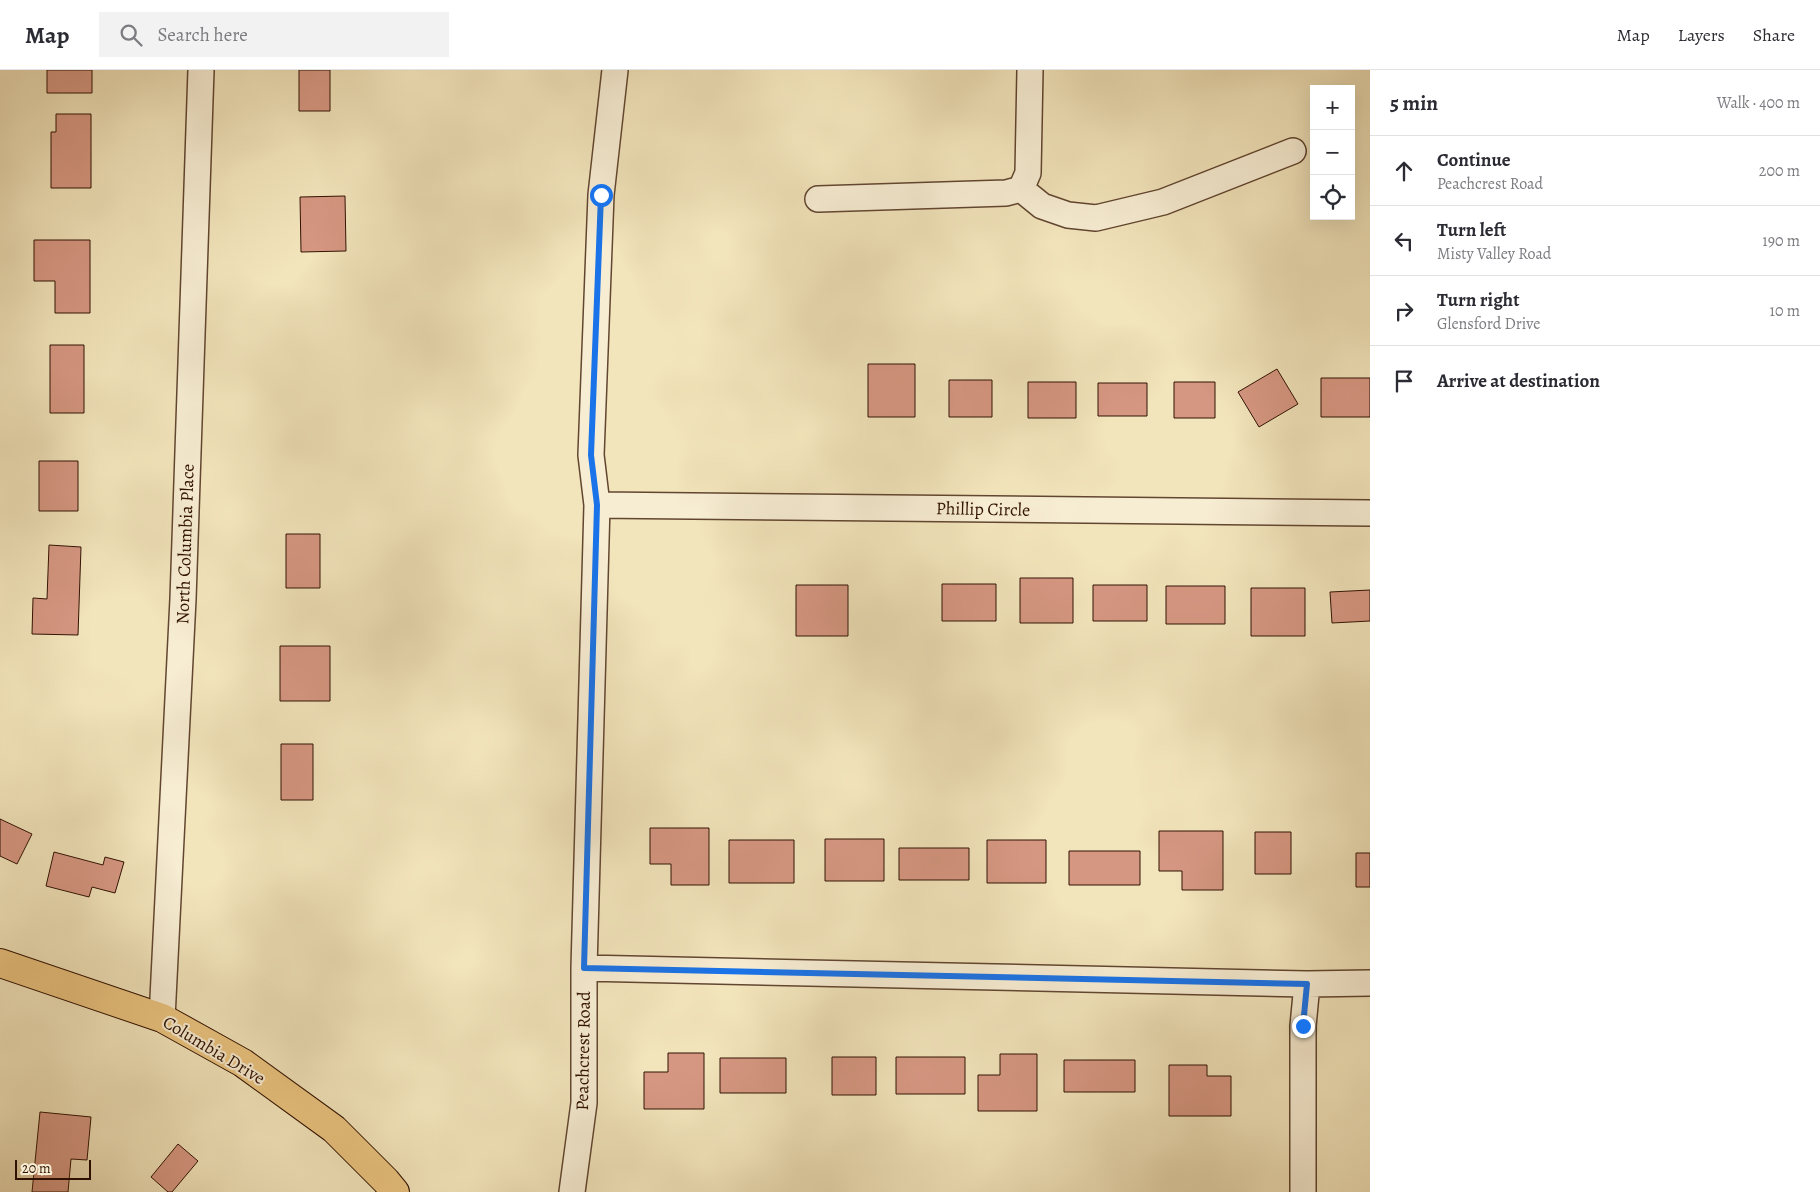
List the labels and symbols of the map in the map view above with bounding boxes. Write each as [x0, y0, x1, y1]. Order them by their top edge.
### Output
route start [590, 184, 613, 207]
street label: North Columbia Place [170, 463, 200, 625]
street label: Phillip Circle [936, 496, 1030, 522]
street label: Peachcrest Road [570, 991, 596, 1111]
street label: Columbia Drive [158, 1010, 270, 1090]
route end [1292, 1015, 1315, 1038]
scale bar [15, 1157, 91, 1180]

